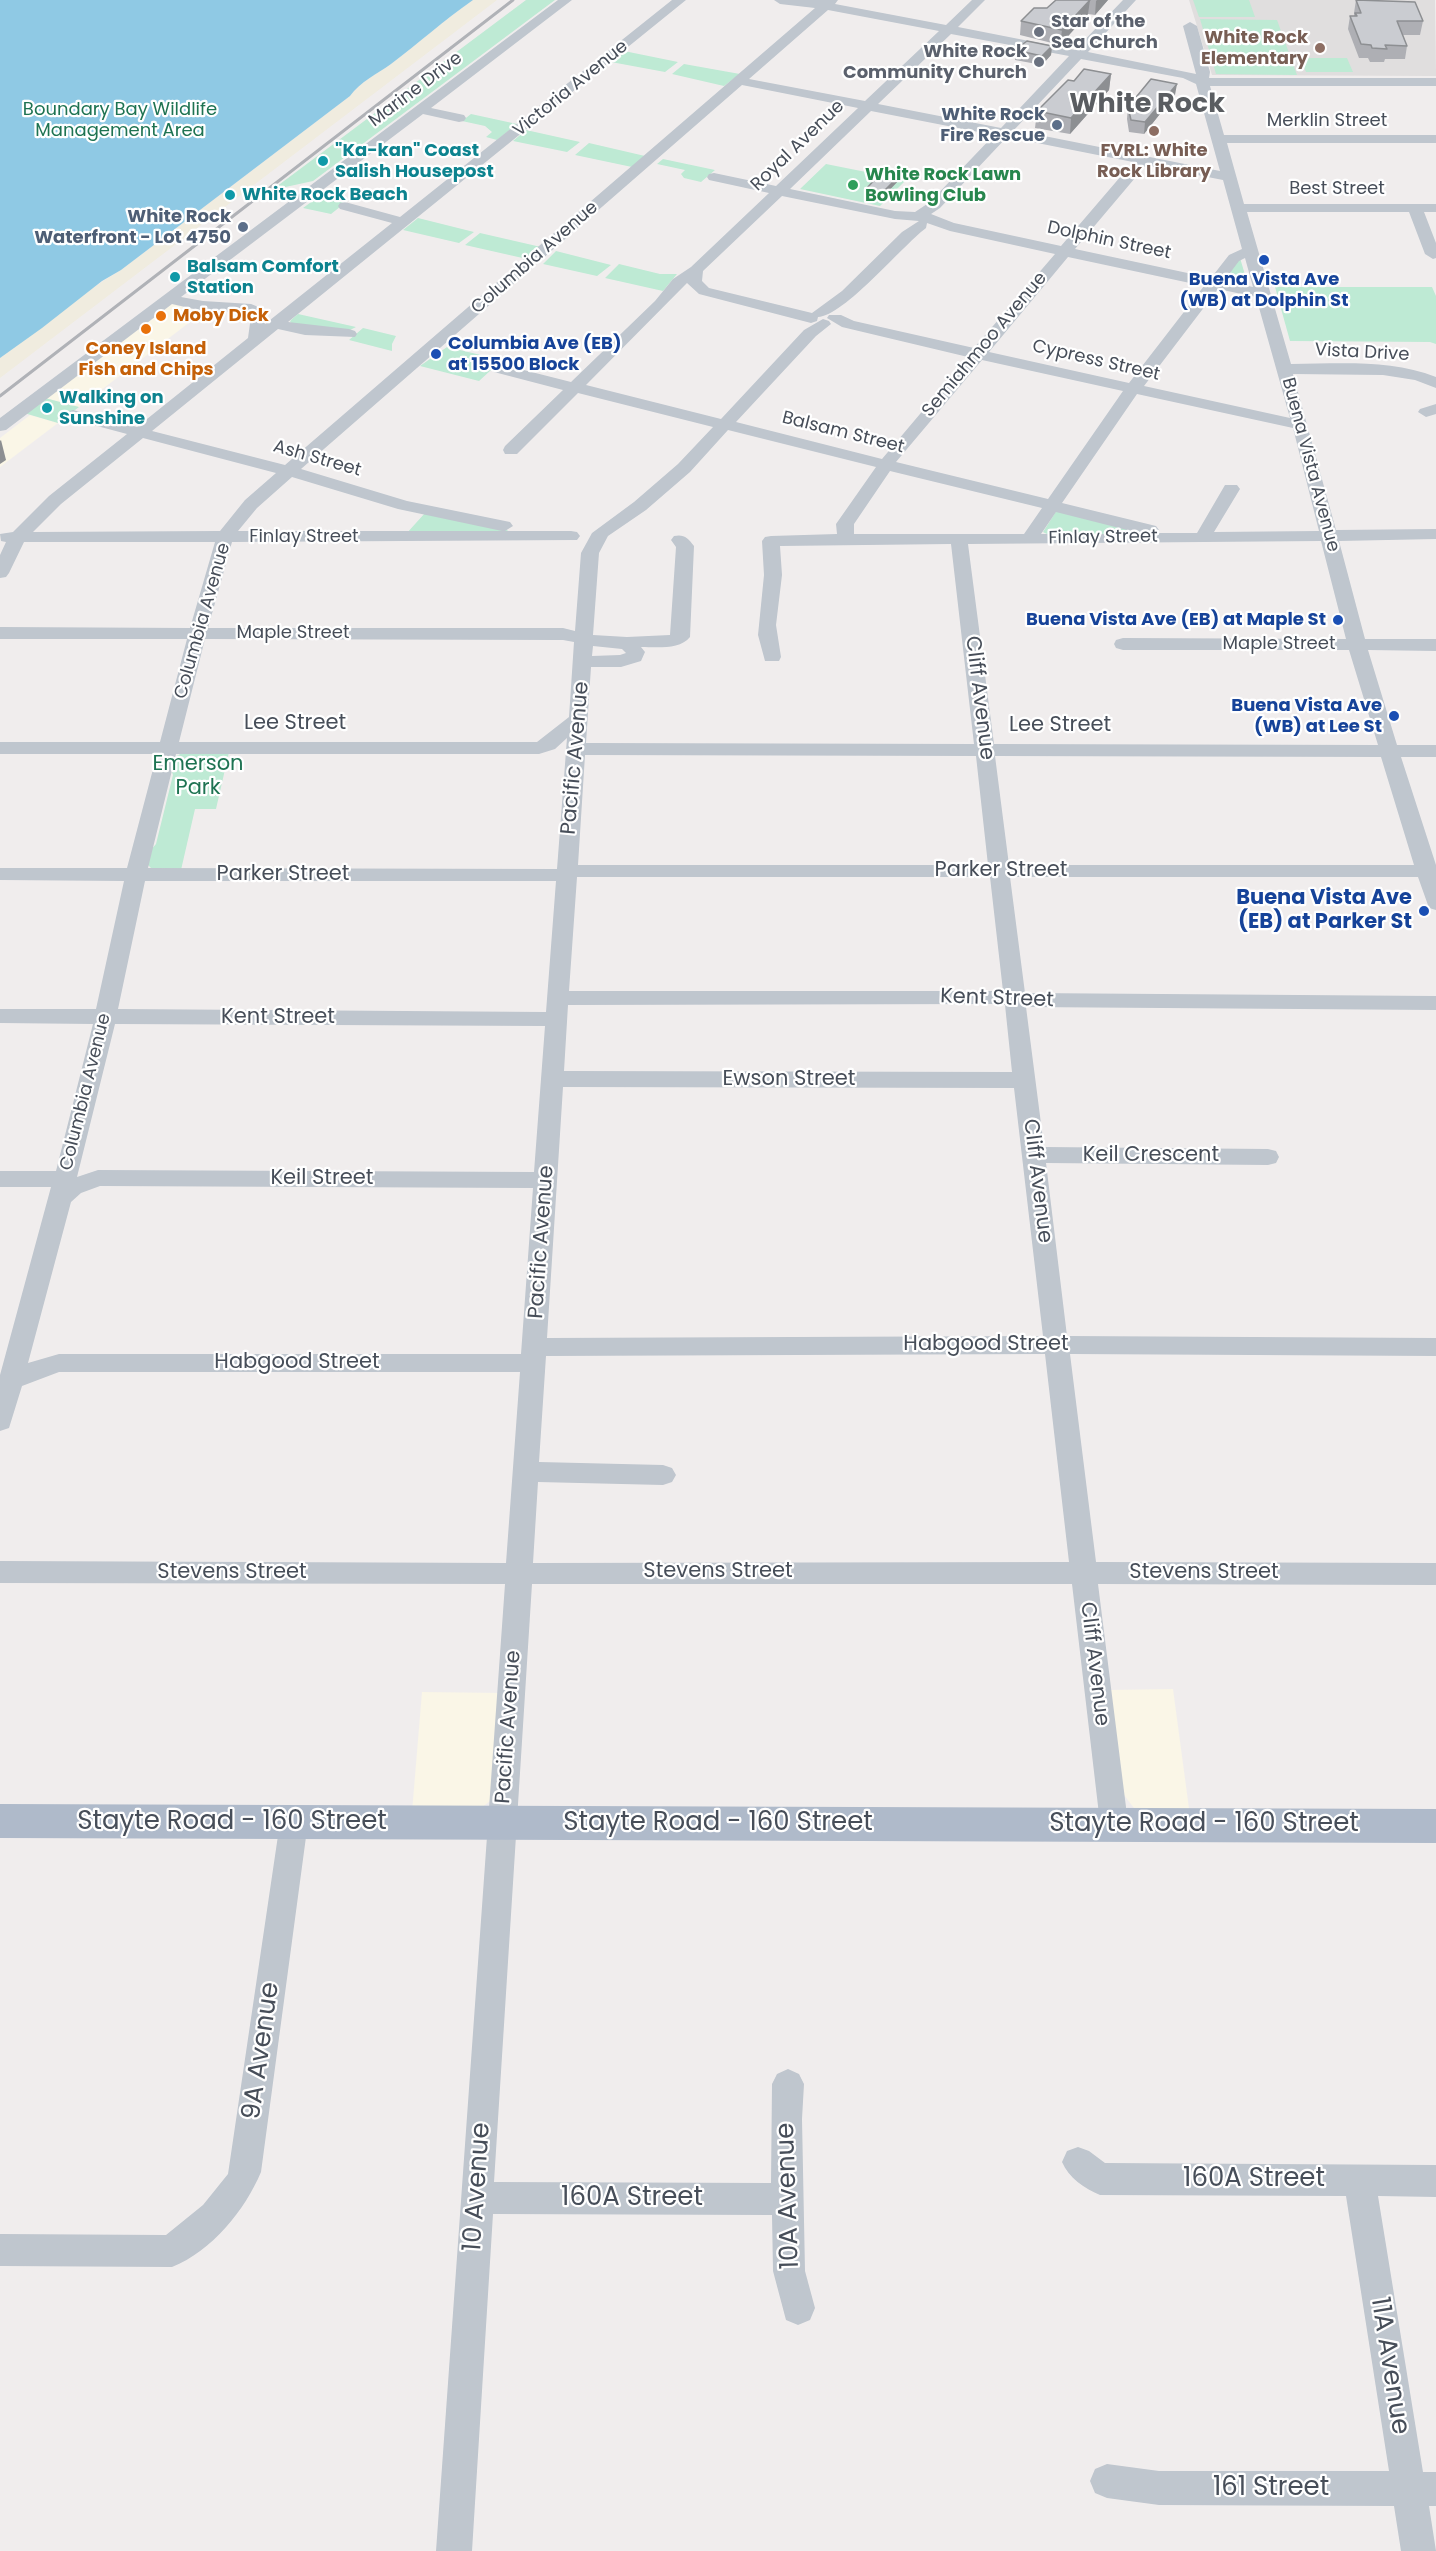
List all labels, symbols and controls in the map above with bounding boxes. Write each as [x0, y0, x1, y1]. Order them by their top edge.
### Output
place label: Star of the Sea Church [1051, 11, 1158, 54]
marker: Star of the Sea Church [1032, 25, 1046, 39]
place label: White Rock Elementary [1201, 27, 1308, 70]
street label: Victoria Avenue [509, 36, 633, 142]
place label: White Rock Community Church [843, 41, 1027, 84]
marker: White Rock Elementary [1313, 41, 1327, 55]
street label: Marine Drive [365, 48, 467, 132]
marker: White Rock Community Church [1032, 55, 1046, 69]
district label: White Rock [1069, 89, 1225, 121]
street label: Royal Avenue [747, 96, 849, 196]
park label: Boundary Bay Wildlife Management Area [23, 99, 217, 142]
place label: White Rock Fire Rescue [940, 104, 1045, 146]
street label: Merklin Street [1267, 110, 1387, 132]
marker: White Rock Fire Rescue [1050, 118, 1064, 132]
marker: FVRL: White Rock Library [1147, 124, 1161, 138]
place label: "Ka-kan" Coast Salish Housepost [335, 140, 494, 182]
place label: FVRL: White Rock Library [1097, 140, 1211, 182]
marker: "Ka-kan" Coast Salish Housepost [316, 154, 330, 168]
place label: White Rock Lawn Bowling Club [865, 164, 1021, 207]
marker: White Rock Lawn Bowling Club [846, 178, 860, 192]
street label: Best Street [1289, 178, 1385, 200]
place label: White Rock Beach [242, 184, 408, 206]
marker: White Rock Beach [223, 188, 237, 202]
street label: Columbia Avenue [467, 197, 603, 319]
place label: White Rock Waterfront - Lot 4750 [34, 206, 231, 248]
street label: Dolphin Street [1045, 217, 1173, 265]
marker: White Rock Waterfront - Lot 4750 [236, 220, 250, 234]
marker: Buena Vista Ave (WB) at Dolphin St [1257, 253, 1271, 267]
place label: Balsam Comfort Station [187, 256, 339, 298]
street label: Semiahmoo Avenue [918, 268, 1052, 422]
place label: Buena Vista Ave (WB) at Dolphin St [1180, 269, 1348, 312]
marker: Balsam Comfort Station [168, 270, 182, 284]
place label: Moby Dick [173, 305, 269, 327]
marker: Moby Dick [154, 309, 168, 323]
marker: Coney Island Fish and Chips [139, 322, 153, 336]
place label: Columbia Ave (EB) at 15500 Block [448, 333, 621, 376]
street label: Cypress Street [1030, 336, 1162, 386]
place label: Coney Island Fish and Chips [79, 338, 213, 380]
street label: Vista Drive [1314, 340, 1410, 366]
marker: Columbia Ave (EB) at 15500 Block [429, 347, 443, 361]
street label: Buena Vista Avenue [1276, 376, 1344, 554]
place label: Walking on Sunshine [59, 387, 164, 430]
marker: Walking on Sunshine [40, 401, 54, 415]
street label: Balsam Street [780, 407, 906, 459]
street label: Ash Street [270, 436, 364, 482]
street label: Finlay Street [249, 526, 359, 548]
street label: Finlay Street [1048, 526, 1158, 550]
street label: Columbia Avenue [170, 541, 236, 701]
place label: Buena Vista Ave (EB) at Maple St [1026, 609, 1326, 631]
marker: Buena Vista Ave (EB) at Maple St [1331, 613, 1345, 627]
street label: Maple Street [237, 622, 349, 644]
street label: Maple Street [1223, 633, 1335, 655]
street label: Cliff Avenue [959, 635, 999, 761]
street label: Pacific Avenue [557, 680, 595, 836]
place label: Buena Vista Ave (WB) at Lee St [1231, 695, 1382, 738]
marker: Buena Vista Ave (WB) at Lee St [1387, 709, 1401, 723]
street label: Lee Street [244, 711, 346, 737]
street label: Lee Street [1009, 713, 1111, 739]
park label: Emerson Park [152, 752, 244, 802]
street label: Parker Street [935, 858, 1067, 884]
street label: Parker Street [217, 862, 349, 888]
place label: Buena Vista Ave (EB) at Parker St [1236, 886, 1412, 936]
marker: Buena Vista Ave (EB) at Parker St [1417, 904, 1431, 918]
street label: Kent Street [940, 984, 1054, 1014]
street label: Kent Street [221, 1005, 335, 1031]
street label: Columbia Avenue [56, 1011, 116, 1173]
street label: Ewson Street [723, 1067, 855, 1093]
street label: Cliff Avenue [1017, 1118, 1057, 1244]
street label: Keil Crescent [1083, 1143, 1219, 1169]
street label: Pacific Avenue [524, 1165, 560, 1319]
street label: Keil Street [270, 1166, 374, 1192]
street label: Habgood Street [903, 1332, 1069, 1358]
street label: Habgood Street [214, 1350, 380, 1376]
street label: Stevens Street [643, 1559, 793, 1585]
street label: Stevens Street [157, 1560, 307, 1586]
street label: Stevens Street [1129, 1560, 1279, 1586]
street label: Cliff Avenue [1074, 1601, 1114, 1727]
street label: Pacific Avenue [491, 1650, 527, 1804]
street label: Stayte Road - 160 Street [77, 1806, 387, 1838]
street label: Stayte Road - 160 Street [563, 1807, 873, 1839]
street label: Stayte Road - 160 Street [1049, 1808, 1359, 1840]
street label: 9A Avenue [237, 1980, 287, 2122]
street label: 10 Avenue [458, 2121, 498, 2253]
street label: 10A Avenue [771, 2122, 807, 2270]
street label: 160A Street [1183, 2163, 1325, 2195]
street label: 160A Street [561, 2182, 703, 2214]
street label: 11A Avenue [1363, 2295, 1415, 2437]
street label: 161 Street [1213, 2472, 1329, 2504]

